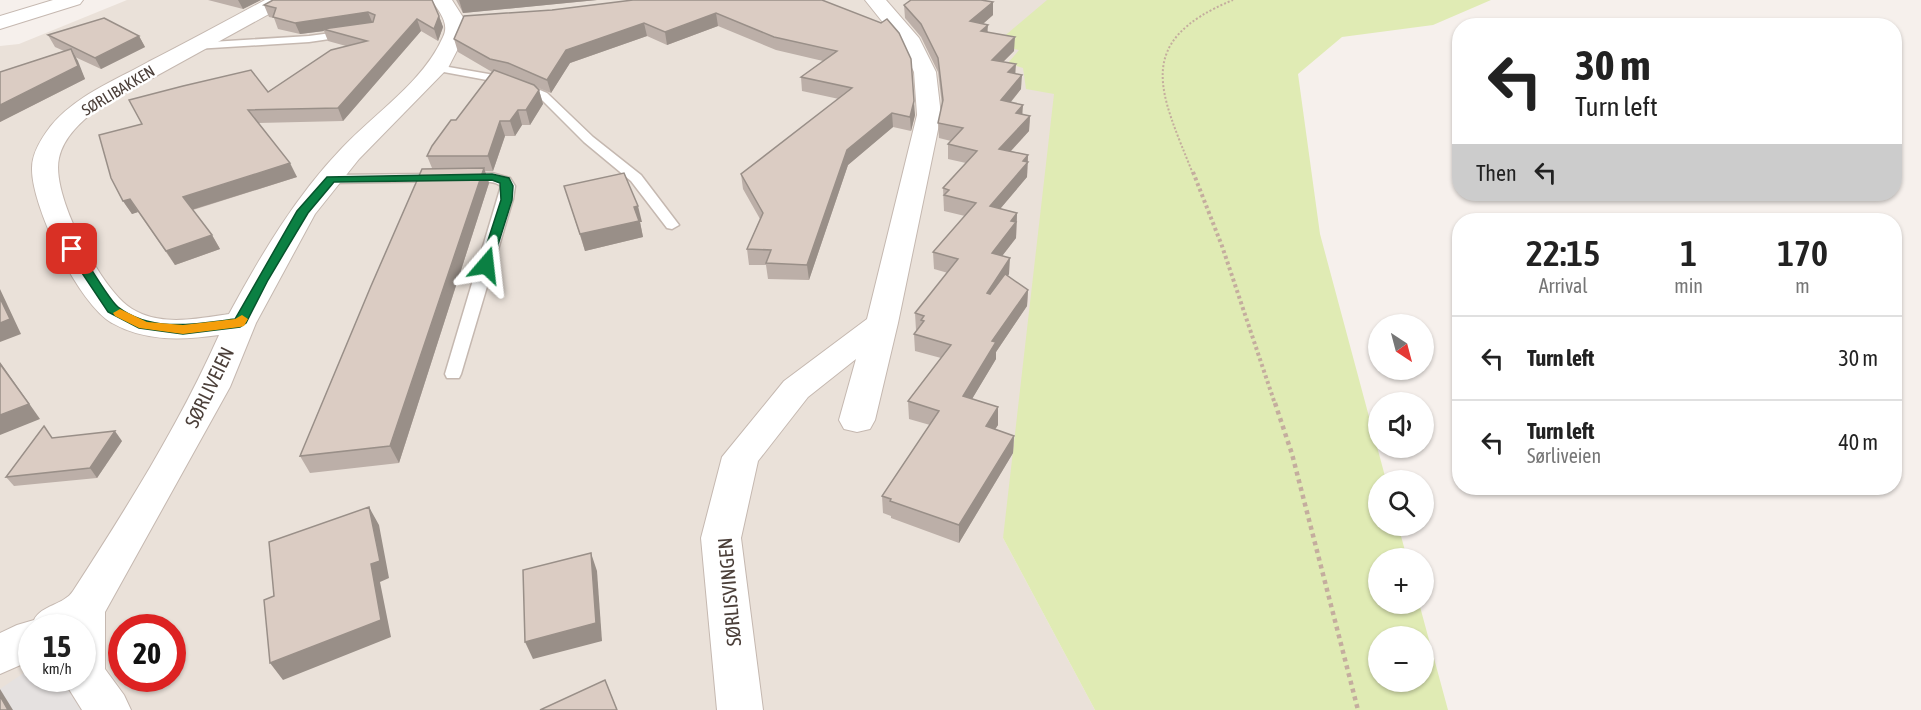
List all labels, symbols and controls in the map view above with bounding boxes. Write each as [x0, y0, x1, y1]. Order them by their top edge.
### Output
text: 30 m [1575, 41, 1650, 89]
icon: left [1476, 42, 1554, 120]
street label: SØRLIBAKKEN [78, 61, 158, 119]
text: Turn left [1575, 91, 1658, 122]
icon: left [1529, 156, 1562, 189]
text: Then [1476, 160, 1517, 186]
pin [46, 223, 97, 274]
icon: arrive [55, 232, 88, 265]
text: 22:15 [1526, 232, 1600, 274]
text: 1 [1680, 232, 1697, 274]
text: 170 [1777, 232, 1828, 274]
position arrow [454, 233, 518, 297]
text: Arrival [1539, 274, 1588, 297]
text: min [1674, 274, 1703, 297]
text: m [1795, 274, 1810, 297]
north arrow [1368, 314, 1434, 380]
map controls [1368, 314, 1434, 692]
icon: left [1476, 342, 1509, 375]
street label: SØRLIVEIEN [180, 343, 238, 431]
text: Turn left [1527, 345, 1594, 371]
text: 30 m [1838, 345, 1878, 371]
button: sound [1368, 392, 1434, 458]
text: Turn left [1527, 418, 1594, 444]
icon: left [1476, 426, 1509, 459]
text: 40 m [1838, 429, 1878, 455]
text: Sørliveien [1527, 444, 1601, 467]
button: search [1368, 470, 1434, 536]
street label: SØRLISVINGEN [713, 537, 745, 647]
button: + [1368, 548, 1434, 614]
speed limit sign: 20 [108, 614, 186, 692]
button: − [1368, 626, 1434, 692]
text: 15 [43, 629, 71, 663]
text: km/h [42, 660, 72, 677]

